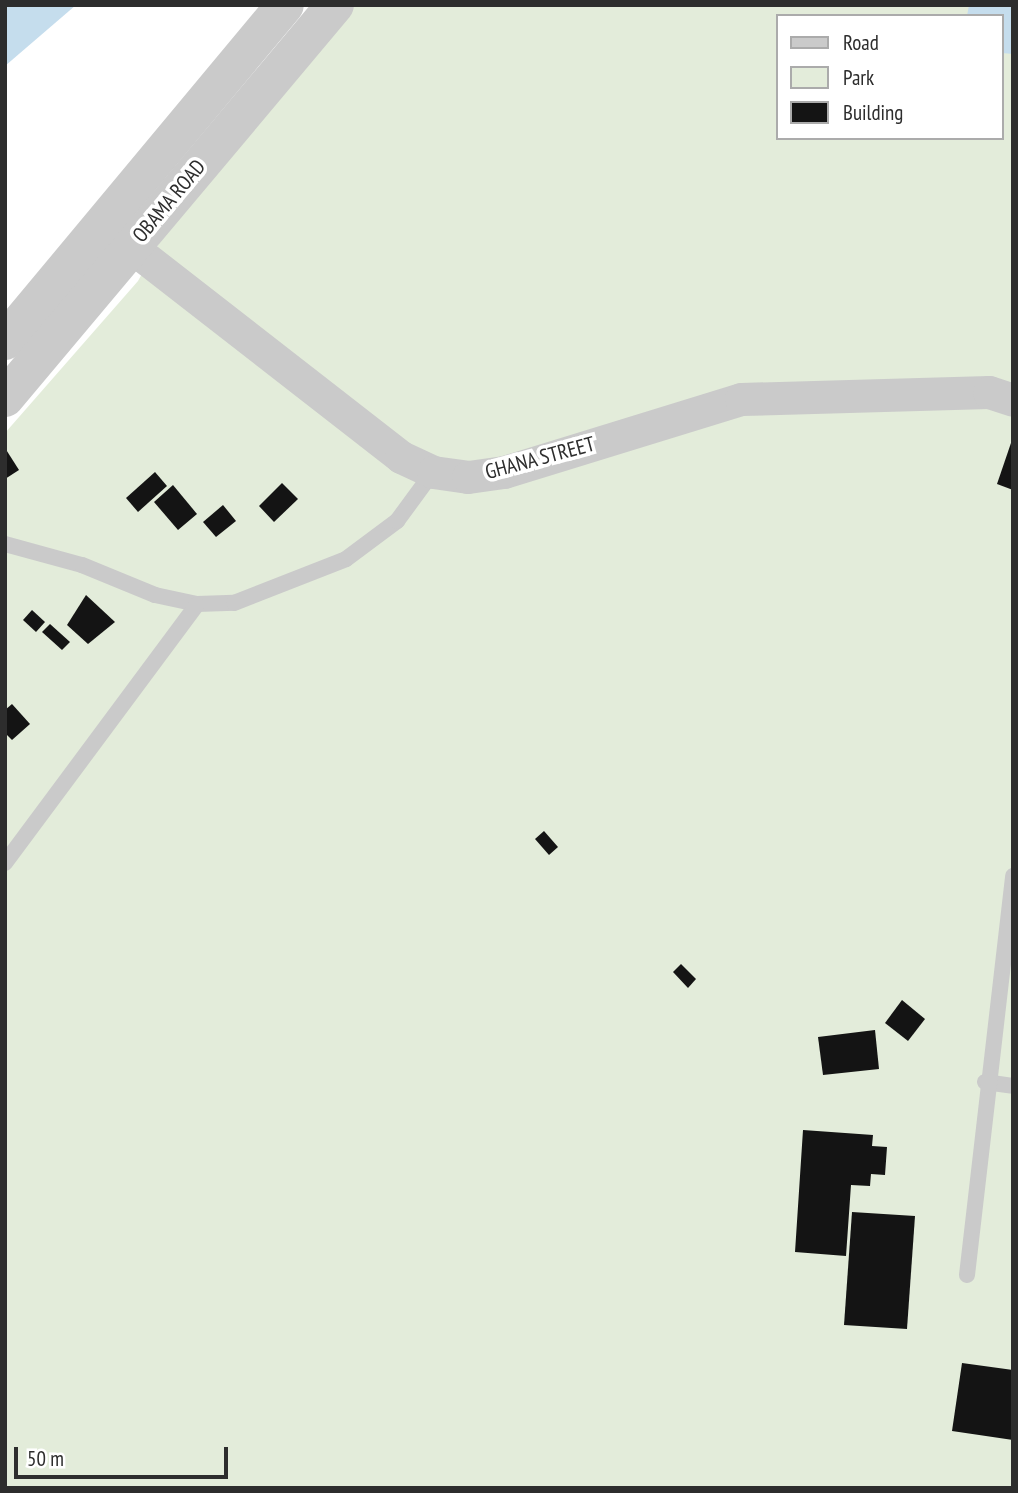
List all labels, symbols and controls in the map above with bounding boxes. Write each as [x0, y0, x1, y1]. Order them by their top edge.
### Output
legend [776, 14, 1004, 140]
text: Road [843, 29, 879, 56]
text: Park [843, 64, 874, 91]
text: Building [843, 99, 903, 126]
street label: OBAMA ROAD [127, 154, 211, 248]
street label: GHANA STREET [482, 431, 598, 485]
scale bar [18, 1434, 231, 1478]
text: 50 m [27, 1445, 64, 1472]

